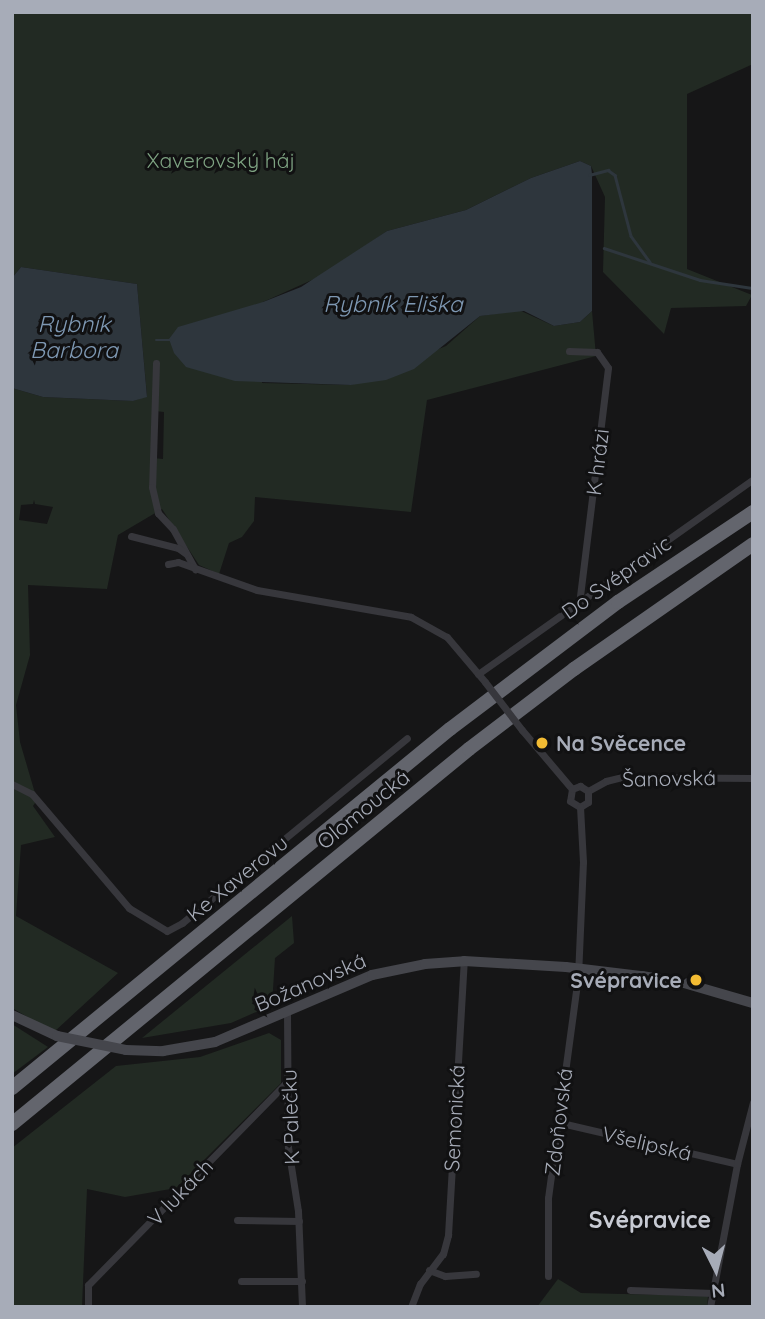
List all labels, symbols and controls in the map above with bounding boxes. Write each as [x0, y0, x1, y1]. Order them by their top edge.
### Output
park label: Xaverovský háj [147, 147, 295, 173]
water label: Rybník Eliška [323, 290, 463, 318]
water label: Rybník Barbora [30, 310, 118, 364]
street label: K hrázi [580, 427, 614, 497]
street label: Do Svépravic [556, 530, 676, 624]
place label: Na Svěcence [556, 730, 686, 756]
marker: Na Svěcence [534, 735, 550, 751]
street label: Olomoucká [312, 764, 414, 854]
street label: Šanovská [622, 765, 716, 791]
street label: Ke Xaverovu [181, 830, 293, 926]
street label: Božanovská [251, 947, 369, 1017]
place label: Svépravice [570, 967, 682, 993]
marker: Svépravice [688, 972, 704, 988]
street label: Semonická [439, 1064, 469, 1172]
street label: Zdoňovská [539, 1067, 577, 1177]
street label: K Palečku [276, 1069, 304, 1165]
street label: Všelipská [600, 1120, 694, 1166]
street label: V lukách [142, 1153, 218, 1231]
district label: Svépravice [589, 1206, 711, 1234]
north arrow [681, 1235, 751, 1305]
text: N [710, 1278, 726, 1304]

